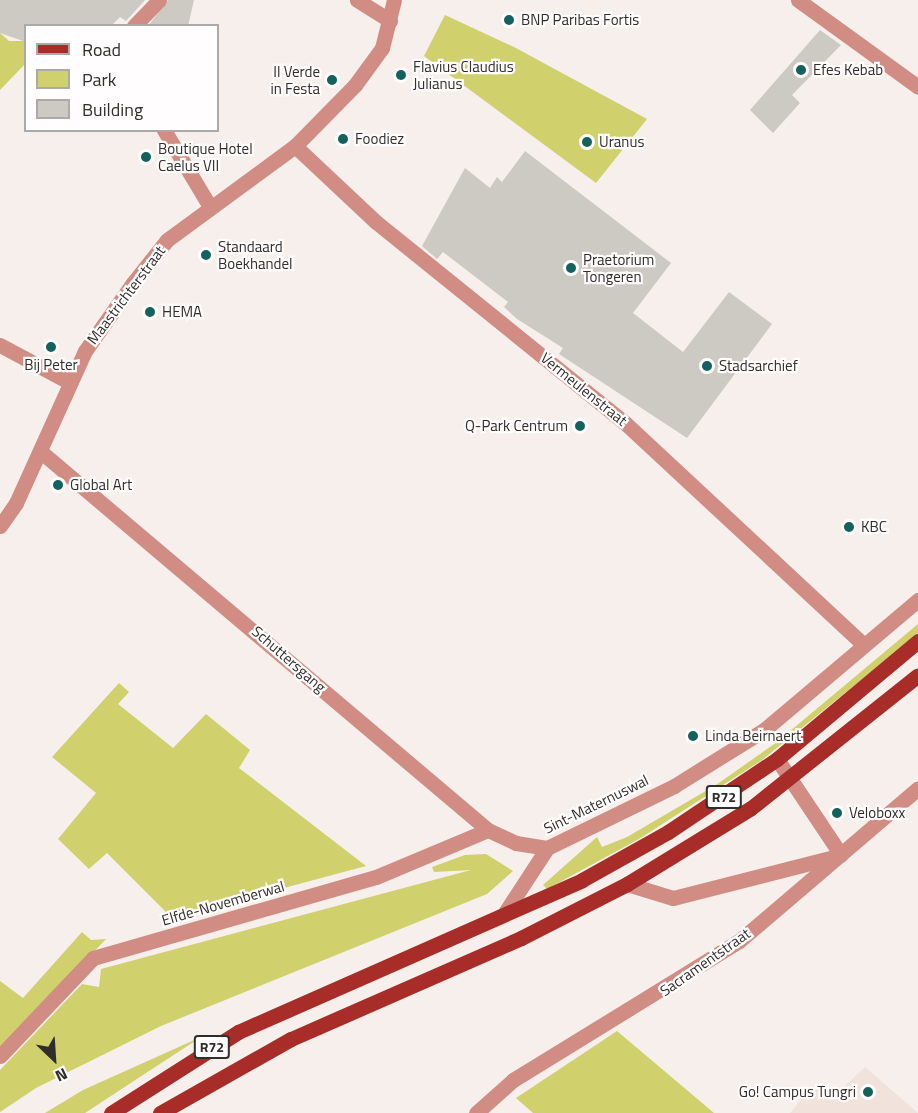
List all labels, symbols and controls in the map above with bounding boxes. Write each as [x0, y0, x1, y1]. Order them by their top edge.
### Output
place label: BNP Paribas Fortis [521, 11, 639, 29]
marker: BNP Paribas Fortis [502, 13, 516, 27]
legend [24, 24, 219, 132]
text: Road [82, 36, 121, 63]
place label: Flavius Claudius Julianus [413, 57, 514, 92]
place label: Efes Kebab [813, 61, 883, 79]
place label: Il Verde in Festa [270, 62, 320, 97]
marker: Efes Kebab [794, 63, 808, 77]
text: Park [82, 66, 116, 93]
marker: Flavius Claudius Julianus [394, 68, 408, 82]
marker: Il Verde in Festa [325, 73, 339, 87]
text: Building [82, 96, 143, 123]
place label: Foodiez [355, 130, 404, 148]
marker: Foodiez [336, 132, 350, 146]
place label: Uranus [599, 133, 644, 151]
marker: Uranus [580, 135, 594, 149]
place label: Boutique Hotel Caelus VII [158, 139, 253, 174]
marker: Boutique Hotel Caelus VII [139, 150, 153, 164]
place label: Standaard Boekhandel [218, 237, 293, 272]
street label: Maastrichterstraat [83, 242, 169, 348]
marker: Standaard Boekhandel [199, 248, 213, 262]
place label: Praetorium Tongeren [583, 250, 654, 285]
marker: Praetorium Tongeren [564, 261, 578, 275]
place label: HEMA [162, 303, 202, 321]
marker: HEMA [143, 305, 157, 319]
marker: Bij Peter [44, 340, 58, 354]
street label: Vermeulenstraat [537, 349, 631, 429]
place label: Bij Peter [24, 356, 78, 374]
place label: Stadsarchief [719, 357, 798, 375]
marker: Stadsarchief [700, 359, 714, 373]
place label: Q-Park Centrum [465, 417, 568, 435]
marker: Q-Park Centrum [573, 419, 587, 433]
place label: Global Art [70, 476, 132, 494]
marker: Global Art [51, 478, 65, 492]
place label: KBC [861, 518, 887, 536]
marker: KBC [842, 520, 856, 534]
street label: Schuttersgang [248, 622, 330, 696]
place label: Linda Beirnaert [705, 727, 801, 745]
marker: Linda Beirnaert [686, 729, 700, 743]
street label: Sint-Maternuswal [541, 771, 651, 837]
road number: R72 [704, 786, 744, 808]
place label: Veloboxx [849, 804, 905, 822]
marker: Veloboxx [830, 806, 844, 820]
street label: Elfde-Novemberwal [160, 877, 286, 929]
street label: Sacramentstraat [656, 924, 754, 1000]
north arrow [24, 1029, 84, 1089]
road number: R72 [192, 1036, 232, 1058]
text: N [52, 1062, 72, 1089]
place label: Go! Campus Tungri [739, 1083, 856, 1101]
marker: Go! Campus Tungri [861, 1085, 875, 1099]

